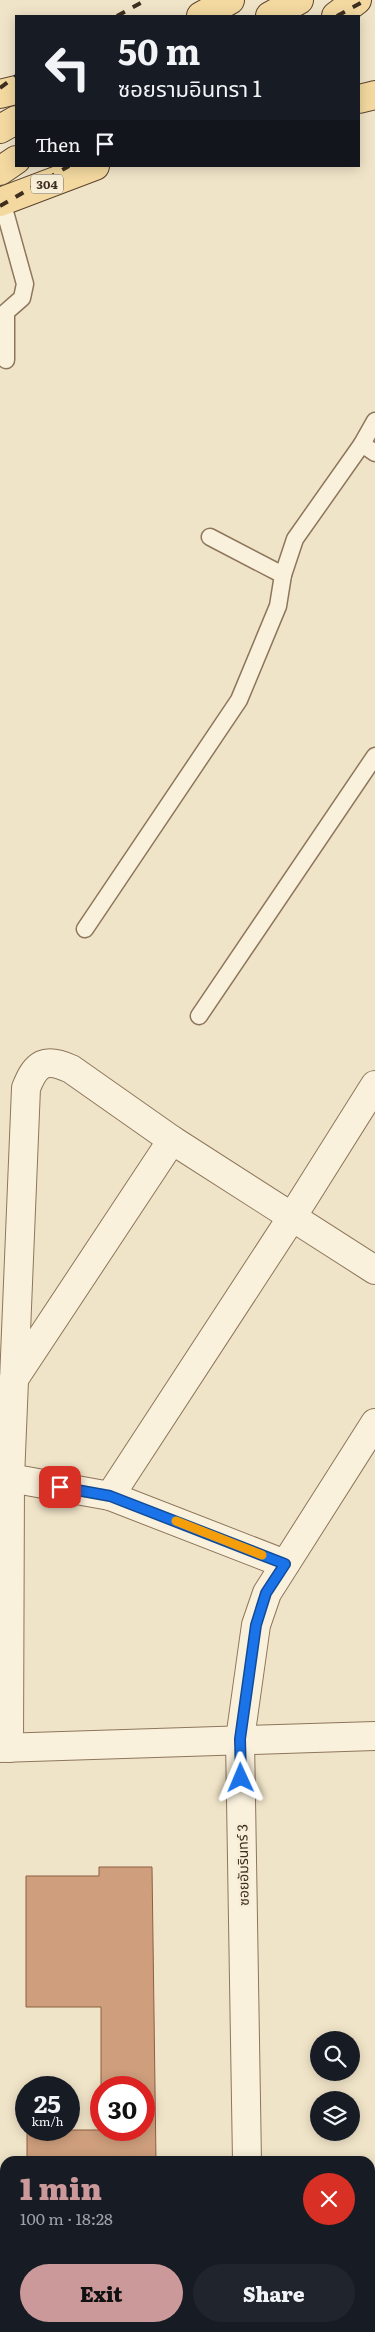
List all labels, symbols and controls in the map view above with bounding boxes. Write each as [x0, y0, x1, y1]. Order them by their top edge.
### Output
text: 50 m [118, 24, 201, 76]
icon: left [35, 35, 100, 100]
text: ซอยรามอินทรา 1 [118, 71, 262, 104]
text: Then [35, 130, 81, 158]
icon: arrive [91, 130, 119, 158]
road number: 304 [31, 174, 63, 193]
pin [39, 1466, 81, 1508]
icon: arrive [46, 1473, 74, 1501]
position arrow [214, 1751, 266, 1803]
street label: ซอยอัมรินทร์ 3 [231, 1824, 253, 1906]
map controls [310, 2031, 360, 2141]
button: search [310, 2031, 360, 2081]
speed limit sign: 30 [90, 2076, 155, 2141]
text: 25 [34, 2084, 61, 2121]
button: layers [310, 2091, 360, 2141]
text: km/h [32, 2112, 63, 2130]
text: 1 min [20, 2165, 102, 2209]
button: close [303, 2173, 355, 2225]
text: 100 m · 18:28 [20, 2206, 113, 2230]
button: Exit [20, 2264, 183, 2322]
button: Share [193, 2264, 355, 2322]

